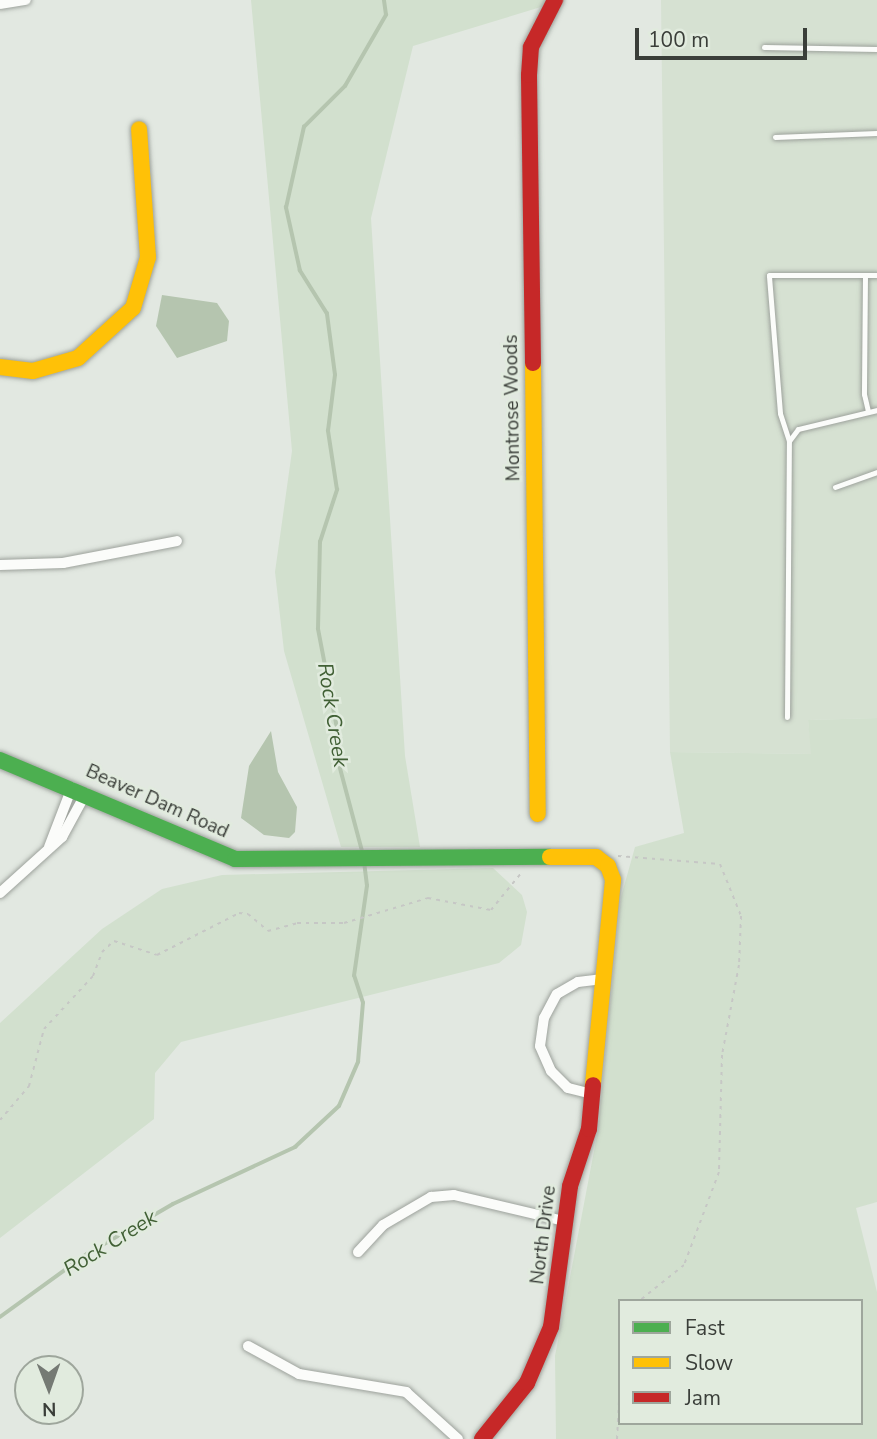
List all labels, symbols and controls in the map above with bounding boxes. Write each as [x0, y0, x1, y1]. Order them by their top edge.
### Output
scale bar [639, 14, 810, 58]
text: 100 m [648, 26, 709, 54]
street label: Montrose Woods [500, 334, 526, 482]
water label: Rock Creek [312, 661, 354, 769]
street label: Beaver Dam Road [82, 760, 232, 844]
street label: North Drive [527, 1184, 561, 1286]
water label: Rock Creek [59, 1204, 161, 1282]
legend [618, 1299, 863, 1425]
text: Fast [685, 1314, 725, 1342]
text: Slow [685, 1349, 733, 1377]
north arrow [14, 1355, 84, 1425]
text: Jam [685, 1384, 721, 1412]
text: N [42, 1396, 57, 1422]

